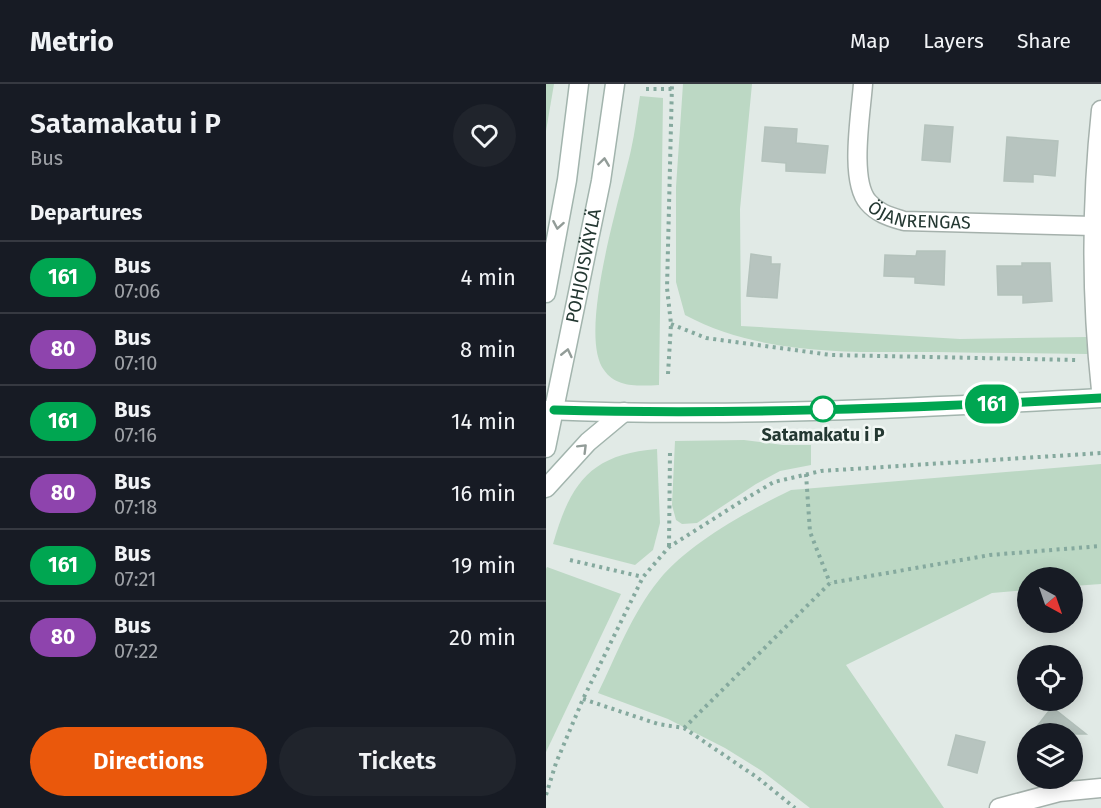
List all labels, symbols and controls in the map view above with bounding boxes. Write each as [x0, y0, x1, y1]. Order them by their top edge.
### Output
text: Metrio [30, 25, 114, 58]
text: Map [850, 28, 890, 54]
text: Layers [923, 28, 984, 54]
text: Share [1017, 28, 1071, 54]
button: heart [453, 104, 516, 167]
text: Satamakatu i P [30, 107, 221, 140]
text: Bus [30, 146, 63, 170]
one-way arrow [598, 157, 610, 166]
street label: ÖJANRENGAS [863, 196, 971, 234]
text: Departures [30, 199, 142, 226]
street label: POHJOISVÄYLÄ [561, 206, 606, 325]
one-way arrow [553, 220, 565, 230]
text: Bus [114, 252, 151, 279]
text: 161 [48, 264, 78, 290]
text: 4 min [461, 264, 516, 291]
text: 07:06 [114, 279, 160, 303]
text: Bus [114, 324, 151, 351]
text: 80 [51, 336, 75, 362]
text: 8 min [460, 336, 516, 363]
one-way arrow [560, 348, 573, 358]
text: 07:10 [114, 351, 157, 375]
line badge: 161 [958, 384, 1026, 424]
text: 161 [977, 391, 1007, 417]
text: Bus [114, 396, 151, 423]
marker: Satamakatu i P [810, 396, 836, 422]
text: 161 [48, 408, 78, 434]
text: 14 min [451, 408, 516, 435]
text: 07:16 [114, 423, 157, 447]
place label: Satamakatu i P [761, 424, 885, 446]
one-way arrow [576, 444, 586, 455]
text: Bus [114, 468, 151, 495]
text: 80 [51, 480, 75, 506]
text: 16 min [451, 480, 516, 507]
text: 07:18 [114, 495, 157, 519]
text: Bus [114, 540, 151, 567]
text: 161 [48, 552, 78, 578]
text: 19 min [451, 552, 516, 579]
text: 07:21 [114, 567, 157, 591]
north arrow [1017, 567, 1083, 633]
map controls [1017, 567, 1083, 789]
text: Bus [114, 612, 151, 639]
text: 80 [51, 624, 75, 650]
text: 20 min [449, 624, 516, 651]
text: 07:22 [114, 639, 158, 663]
button: locate [1017, 645, 1083, 711]
button: layers [1017, 723, 1083, 789]
button: Directions [30, 727, 267, 796]
button: Tickets [279, 727, 516, 796]

